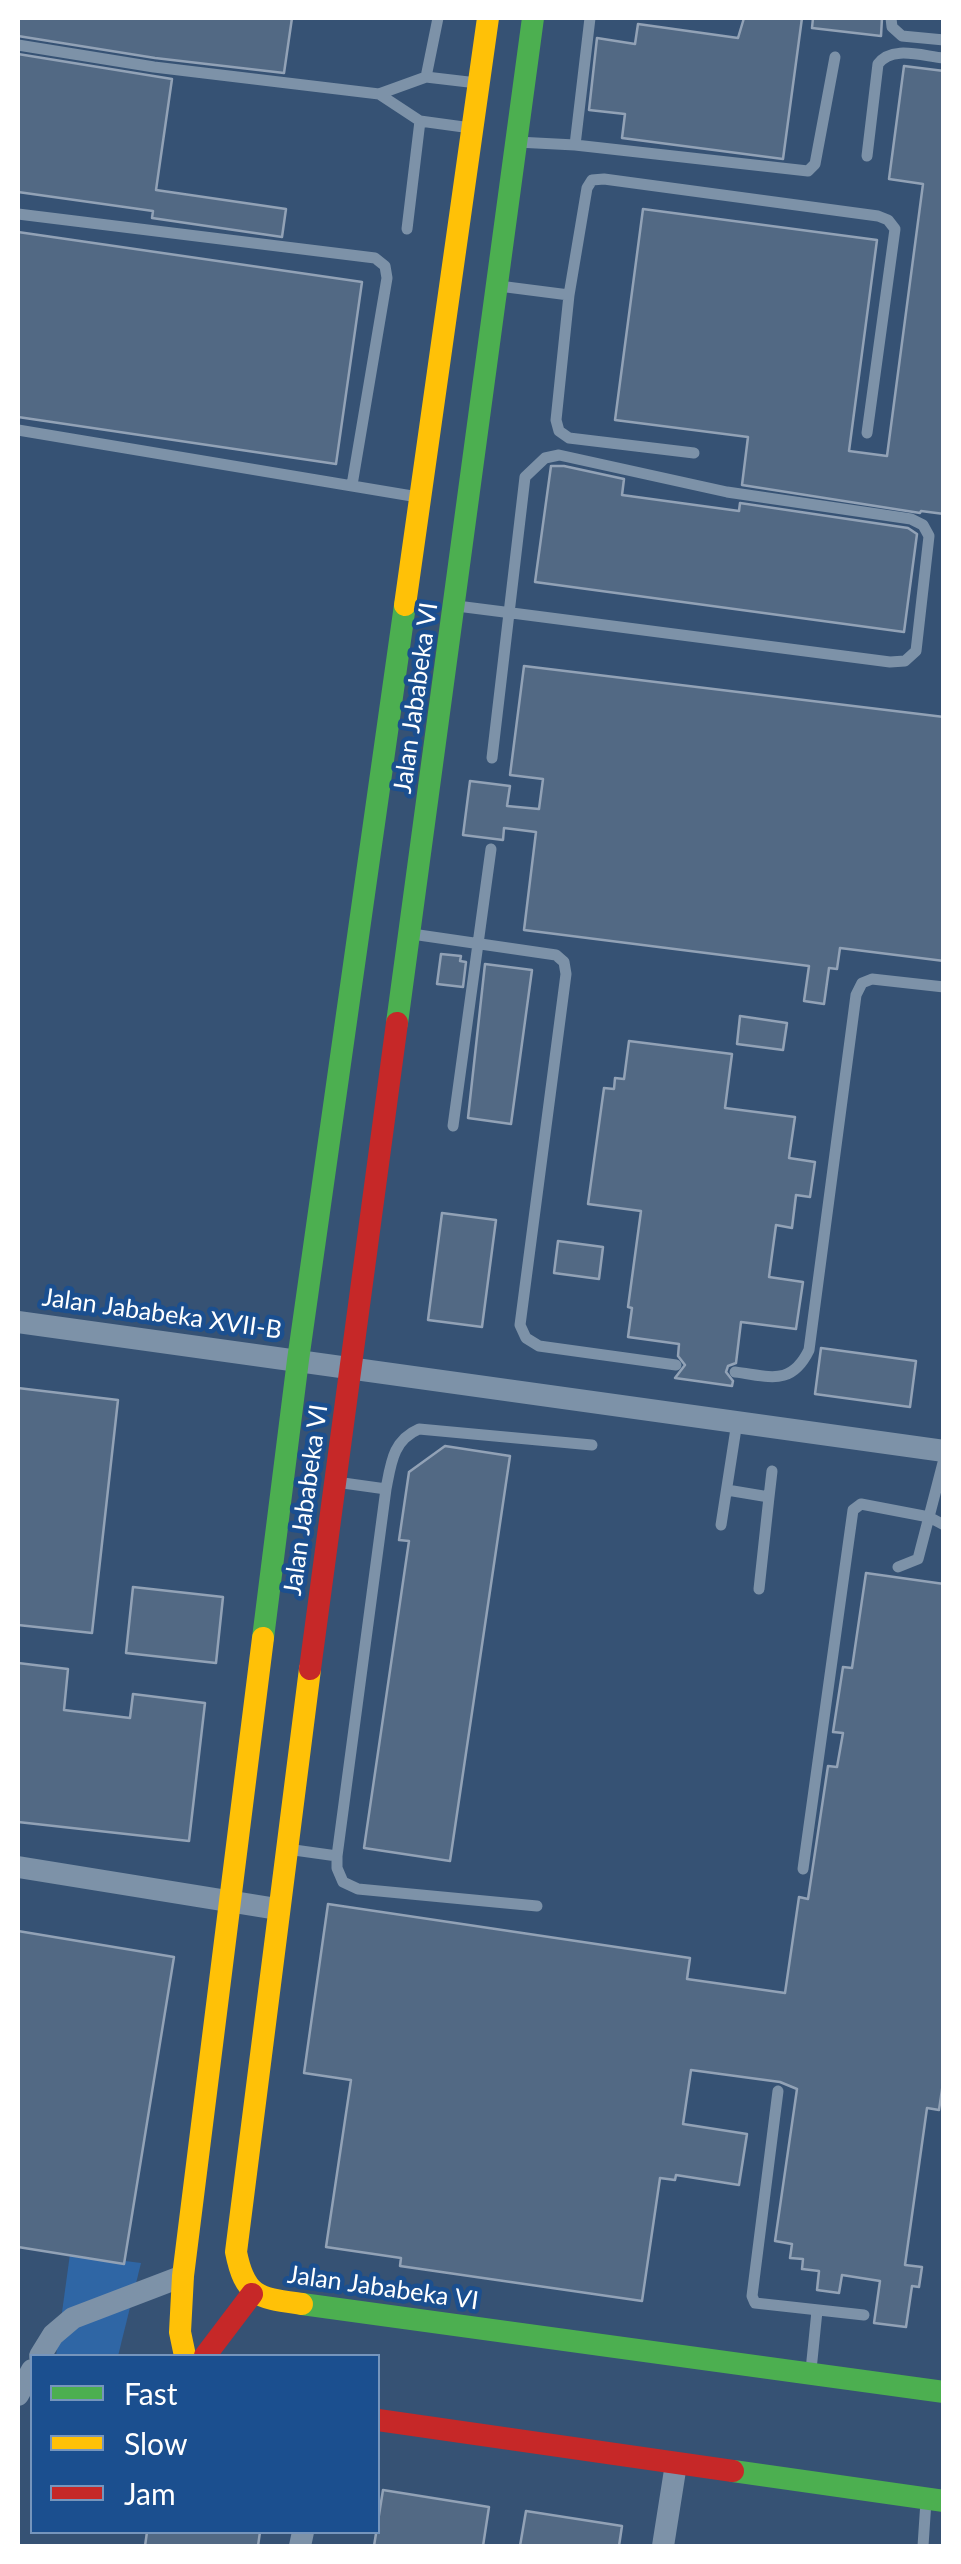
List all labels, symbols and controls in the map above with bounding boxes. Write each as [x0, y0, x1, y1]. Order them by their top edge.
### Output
street label: Jalan Jababeka VI [388, 600, 444, 796]
street label: Jalan Jababeka XVII-B [40, 1282, 284, 1346]
street label: Jalan Jababeka VI [278, 1402, 334, 1598]
street label: Jalan Jababeka VI [285, 2260, 481, 2316]
legend [30, 2354, 380, 2534]
text: Fast [124, 2375, 178, 2411]
text: Slow [124, 2425, 187, 2461]
text: Jam [124, 2475, 176, 2511]

